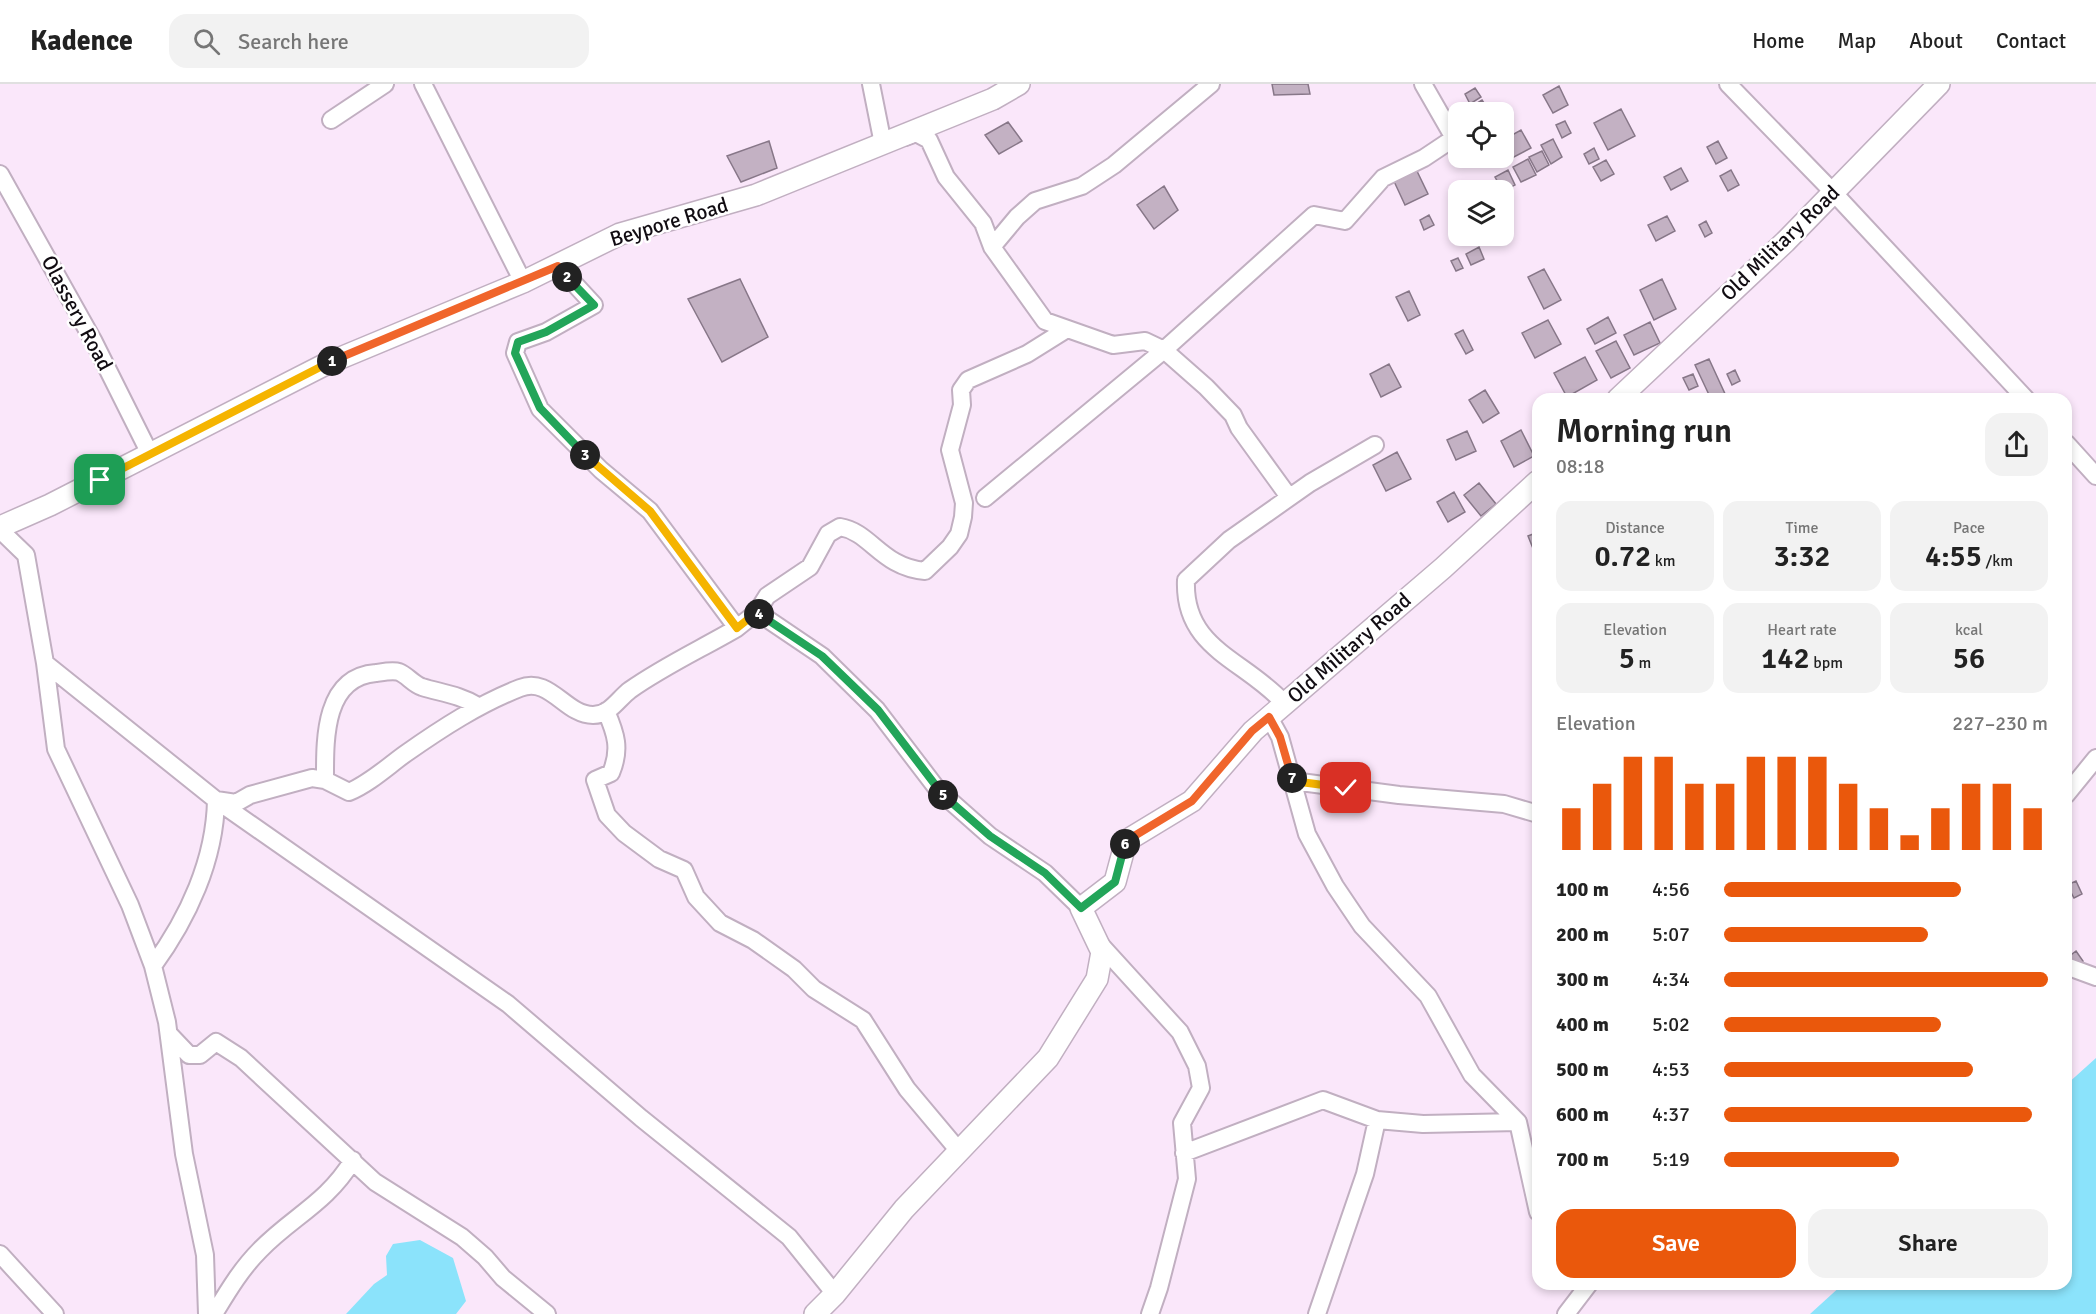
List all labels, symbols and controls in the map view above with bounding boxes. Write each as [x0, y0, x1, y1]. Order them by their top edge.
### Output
search box [169, 14, 589, 68]
text: Kadence [30, 24, 133, 58]
icon: search [190, 25, 223, 58]
text: Search here [238, 28, 349, 55]
text: Home [1752, 28, 1805, 54]
text: Map [1838, 28, 1876, 54]
text: About [1909, 28, 1963, 54]
text: Contact [1996, 28, 2066, 54]
map controls [1448, 102, 1514, 246]
button: locate [1448, 102, 1514, 168]
button: layers [1448, 180, 1514, 246]
street label: Old Military Road [1715, 180, 1845, 306]
street label: Beypore Road [607, 192, 731, 252]
street label: Olassery Road [36, 251, 118, 375]
pin: 2 [552, 262, 582, 292]
text: 2 [563, 267, 571, 287]
pin: 1 [317, 346, 347, 376]
text: 1 [328, 351, 336, 371]
text: Morning run [1556, 411, 1732, 452]
button: share [1985, 413, 2048, 476]
pin: 3 [570, 440, 600, 470]
text: 3 [581, 445, 589, 465]
pin [74, 454, 125, 505]
text: 08:18 [1556, 454, 1605, 479]
icon: arrive [83, 463, 116, 496]
text: Distance [1605, 518, 1665, 538]
text: Time [1786, 518, 1818, 538]
text: Pace [1953, 518, 1985, 538]
text: 0.72 [1594, 538, 1651, 575]
text: 3:32 [1773, 538, 1831, 575]
text: 4:55 [1925, 538, 1982, 575]
text: km [1651, 551, 1676, 571]
text: /km [1982, 551, 2013, 571]
street label: Old Military Road [1282, 587, 1416, 709]
pin: 4 [744, 599, 774, 629]
text: 4 [755, 604, 763, 624]
text: Elevation [1603, 620, 1667, 640]
text: Heart rate [1767, 620, 1837, 640]
text: kcal [1955, 620, 1983, 640]
text: 5 [1619, 640, 1635, 677]
text: 142 [1761, 640, 1810, 677]
text: 56 [1953, 640, 1985, 677]
text: m [1635, 653, 1651, 673]
text: bpm [1810, 653, 1843, 673]
text: Elevation [1556, 711, 1636, 736]
text: 227–230 m [1952, 711, 2048, 736]
pin [1320, 762, 1371, 813]
pin: 7 [1277, 763, 1307, 793]
text: 7 [1288, 768, 1296, 788]
icon: check [1329, 771, 1362, 804]
pin: 5 [928, 780, 958, 810]
text: 5 [939, 785, 947, 805]
pin: 6 [1110, 829, 1140, 859]
text: 6 [1121, 834, 1129, 854]
text: 100 m [1556, 877, 1609, 902]
text: 4:56 [1652, 877, 1690, 902]
text: 200 m [1556, 922, 1609, 947]
text: 5:07 [1652, 922, 1690, 947]
text: 300 m [1556, 967, 1609, 992]
text: 4:34 [1652, 967, 1690, 992]
text: 400 m [1556, 1012, 1609, 1037]
text: 5:02 [1652, 1012, 1690, 1037]
text: 500 m [1556, 1057, 1609, 1082]
text: 4:53 [1652, 1057, 1690, 1082]
text: 600 m [1556, 1102, 1609, 1127]
text: 4:37 [1652, 1102, 1690, 1127]
text: 700 m [1556, 1147, 1609, 1172]
text: 5:19 [1652, 1147, 1690, 1172]
button: Save [1556, 1209, 1796, 1278]
button: Share [1808, 1209, 2048, 1278]

